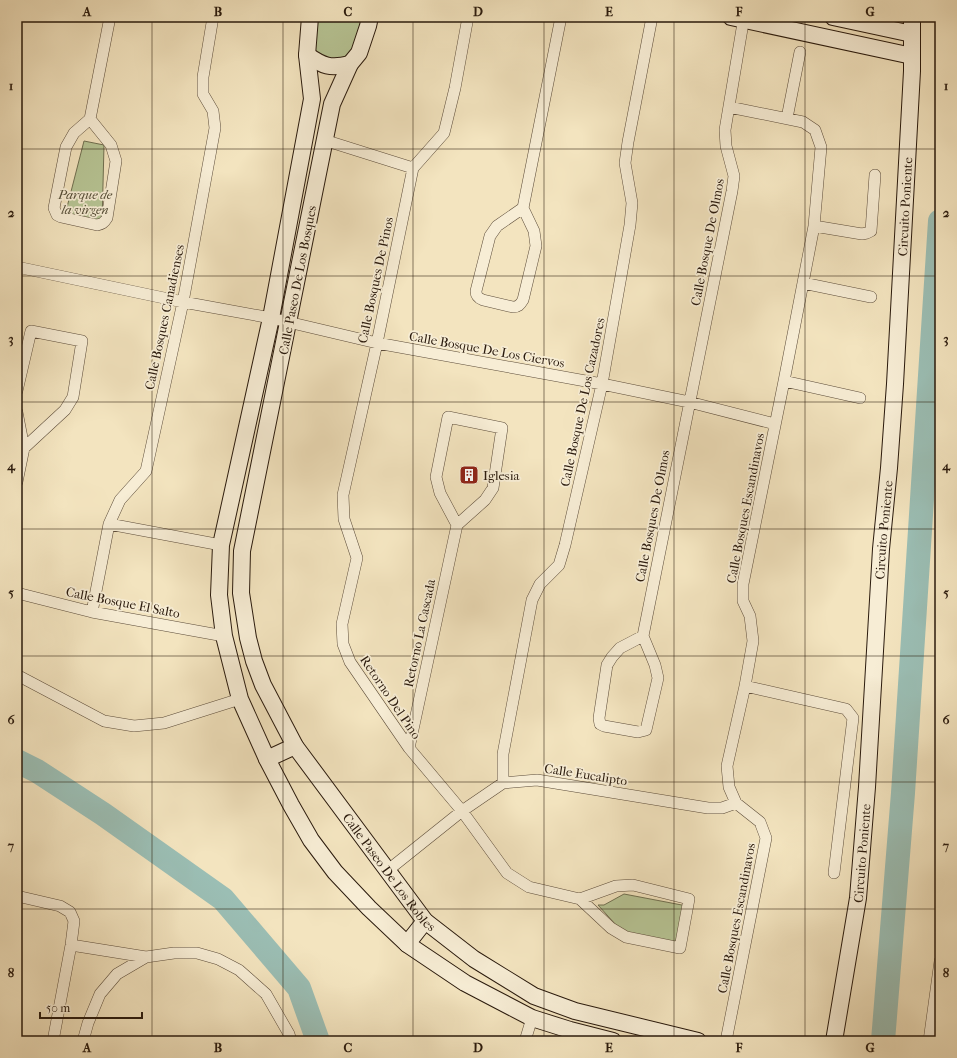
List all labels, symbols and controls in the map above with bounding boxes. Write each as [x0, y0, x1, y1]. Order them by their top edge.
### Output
text: A [82, 4, 92, 19]
text: B [214, 4, 223, 19]
text: C [344, 4, 353, 19]
text: D [473, 4, 483, 19]
text: E [605, 4, 613, 19]
text: F [735, 4, 743, 19]
text: G [865, 4, 875, 19]
text: 1 [9, 78, 14, 93]
text: 1 [944, 78, 949, 93]
street label: Circuito Poniente [895, 156, 915, 257]
street label: Calle Bosque De Olmos [688, 177, 727, 307]
park label: Parque de la virgen [57, 187, 113, 217]
street label: Calle Paseo De Los Bosques [276, 204, 319, 356]
text: 2 [8, 205, 15, 220]
text: 2 [943, 205, 950, 220]
street label: Calle Bosques De Pinos [355, 215, 396, 345]
street label: Calle Bosques Canadienses [142, 243, 187, 391]
street label: Calle Bosque De Los Cazadores [557, 316, 608, 488]
street label: Calle Bosque De Los Ciervos [408, 328, 566, 371]
text: 3 [8, 331, 14, 347]
text: 3 [943, 331, 949, 347]
street label: Calle Bosques Escandinavos [724, 431, 767, 585]
street label: Calle Bosques De Olmos [632, 449, 673, 583]
text: 4 [6, 458, 16, 474]
text: 4 [941, 458, 951, 474]
building icon: Iglesia [458, 464, 480, 486]
place label: Iglesia [483, 468, 521, 483]
street label: Circuito Poniente [872, 479, 896, 580]
street label: Retorno La Cascada [401, 577, 438, 689]
street label: Calle Bosque El Salto [65, 584, 182, 621]
text: 5 [8, 585, 14, 600]
text: 5 [943, 585, 949, 600]
street label: Retorno Del Pino [357, 653, 424, 742]
text: 6 [7, 712, 15, 727]
text: 6 [942, 712, 950, 727]
street label: Calle Eucalipto [543, 761, 629, 789]
street label: Circuito Poniente [850, 803, 874, 904]
street label: Calle Paseo De Los Robles [339, 810, 439, 934]
text: 7 [7, 838, 15, 853]
text: 7 [942, 838, 950, 853]
street label: Calle Bosques Escandinavos [715, 841, 758, 995]
text: 8 [8, 965, 15, 980]
text: 8 [943, 965, 950, 980]
scale bar [40, 994, 142, 1020]
text: 50 m [46, 1001, 70, 1015]
text: A [82, 1040, 92, 1055]
text: B [214, 1040, 223, 1055]
text: C [344, 1040, 353, 1055]
text: D [473, 1040, 483, 1055]
text: E [605, 1040, 613, 1055]
text: F [735, 1040, 743, 1055]
text: G [865, 1040, 875, 1055]

